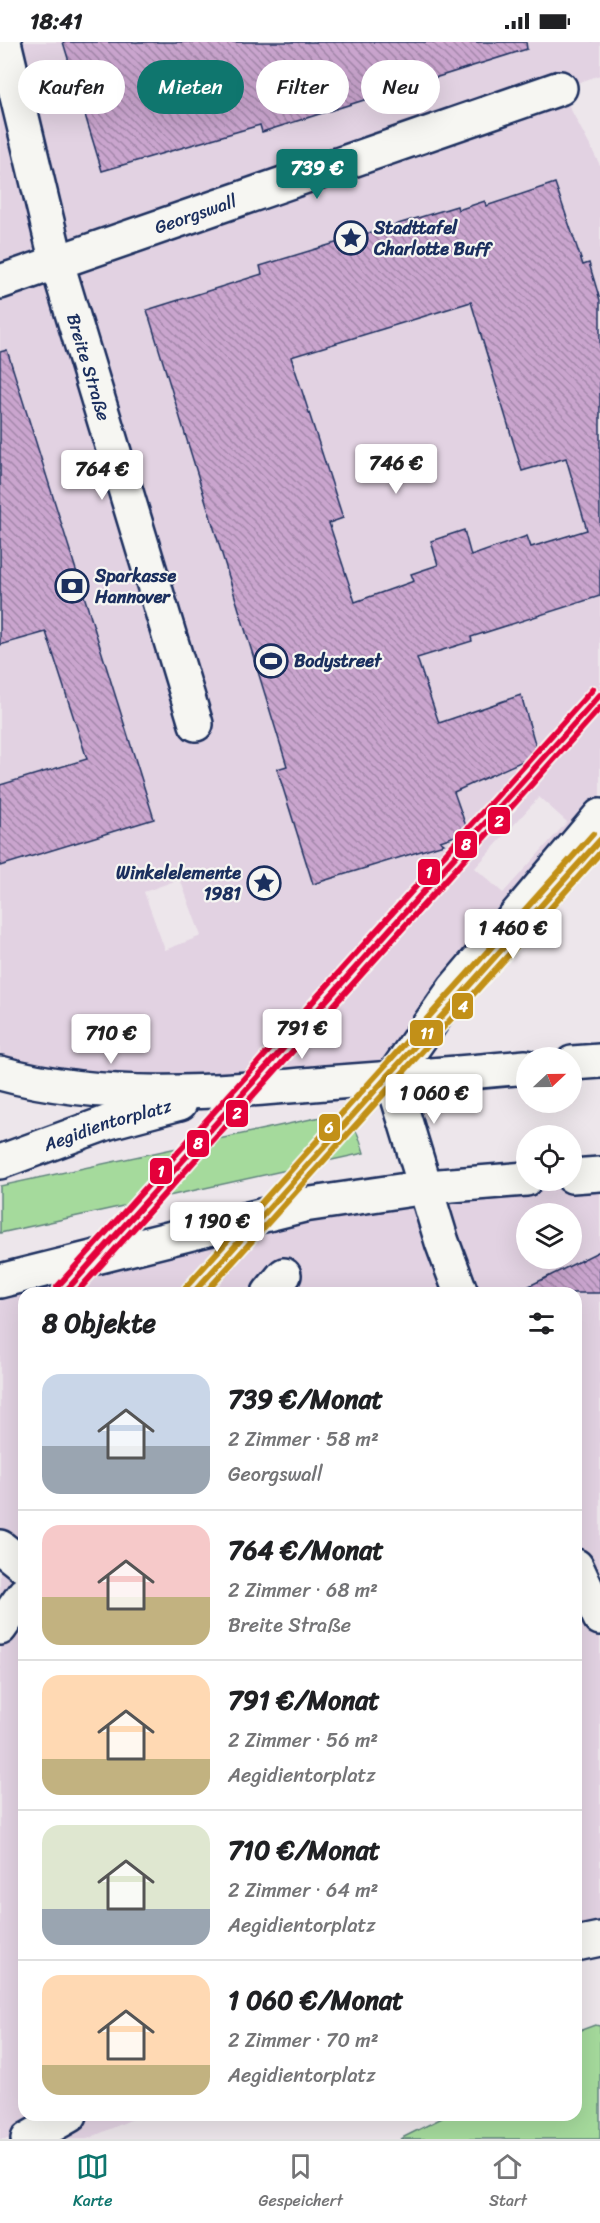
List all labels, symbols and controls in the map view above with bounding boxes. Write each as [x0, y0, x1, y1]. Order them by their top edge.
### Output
text: 18:41 [30, 2, 83, 41]
chip: Kaufen [18, 60, 125, 114]
chip: Mieten [137, 60, 244, 114]
chip: Filter [256, 60, 349, 114]
chip: Neu [361, 60, 440, 114]
pin: 739 € [275, 149, 359, 200]
text: 739 € [290, 151, 344, 186]
street label: Georgswall [150, 185, 242, 243]
place label: Stadttafel Charlotte Buff [373, 212, 494, 265]
place icon: Stadttafel Charlotte Buff [333, 220, 369, 256]
street label: Breite Straße [57, 309, 120, 425]
pin: 746 € [354, 444, 438, 495]
text: 746 € [369, 446, 423, 481]
pin: 764 € [60, 450, 144, 501]
text: 764 € [75, 452, 129, 487]
place label: Sparkasse Hannover [94, 560, 176, 613]
bank icon: Sparkasse Hannover [54, 568, 90, 604]
sports icon: Bodystreet [253, 643, 289, 679]
place label: Bodystreet [294, 645, 383, 677]
line badge: 2 [487, 806, 511, 835]
text: 2 [493, 807, 504, 836]
line badge: 8 [454, 830, 478, 859]
text: 8 [460, 830, 471, 859]
place label: Winkelelemente 1981 [116, 857, 241, 910]
line badge: 1 [417, 858, 441, 886]
text: 1 [426, 858, 433, 887]
place icon: Winkelelemente 1981 [246, 865, 282, 901]
pin: 1 460 € [458, 909, 568, 960]
text: 1 460 € [479, 911, 547, 946]
line badge: 4 [451, 992, 474, 1020]
text: 4 [457, 992, 468, 1021]
pin: 791 € [260, 1009, 344, 1060]
text: 791 € [277, 1011, 327, 1046]
pin: 710 € [69, 1014, 153, 1065]
text: 710 € [85, 1016, 137, 1051]
line badge: 11 [409, 1019, 444, 1047]
text: 11 [420, 1019, 434, 1048]
north arrow [516, 1047, 582, 1113]
map controls [516, 1047, 582, 1269]
pin: 1 060 € [379, 1074, 489, 1125]
text: 1 060 € [400, 1076, 468, 1111]
street label: Aegidientorplatz [38, 1090, 176, 1161]
line badge: 2 [225, 1099, 249, 1128]
text: 2 [231, 1099, 242, 1128]
line badge: 6 [318, 1113, 341, 1142]
text: 6 [323, 1113, 334, 1142]
button: locate [516, 1125, 582, 1191]
line badge: 8 [186, 1129, 210, 1158]
text: 8 [192, 1129, 203, 1158]
line badge: 1 [149, 1157, 173, 1185]
text: 1 [158, 1157, 165, 1186]
pin: 1 190 € [162, 1202, 272, 1253]
button: layers [516, 1203, 582, 1269]
text: 1 190 € [184, 1204, 250, 1239]
text: 8 Objekte [42, 1300, 156, 1346]
icon: filters [525, 1307, 558, 1340]
text: 739 €/Monat [228, 1376, 383, 1422]
icon: home [90, 1398, 162, 1470]
text: 2 Zimmer · 58 m² [228, 1422, 379, 1457]
text: Georgswall [228, 1457, 323, 1492]
text: 764 €/Monat [228, 1527, 384, 1573]
icon: home [90, 1549, 162, 1621]
text: 2 Zimmer · 68 m² [228, 1573, 378, 1608]
text: Breite Straße [228, 1608, 351, 1643]
text: 791 €/Monat [228, 1677, 380, 1723]
icon: home [90, 1699, 162, 1771]
text: 2 Zimmer · 56 m² [228, 1723, 378, 1758]
text: Aegidientorplatz [228, 1758, 376, 1793]
text: 710 €/Monat [228, 1827, 380, 1873]
icon: home [90, 1849, 162, 1921]
text: 2 Zimmer · 64 m² [228, 1873, 378, 1908]
text: Aegidientorplatz [228, 1908, 376, 1943]
text: 1 060 €/Monat [228, 1977, 403, 2023]
icon: home [90, 1999, 162, 2071]
text: 2 Zimmer · 70 m² [228, 2023, 379, 2058]
text: Aegidientorplatz [228, 2058, 376, 2093]
tab: Karte [73, 2150, 113, 2215]
tab: Gespeichert [259, 2150, 343, 2215]
tab: Start [489, 2150, 527, 2215]

